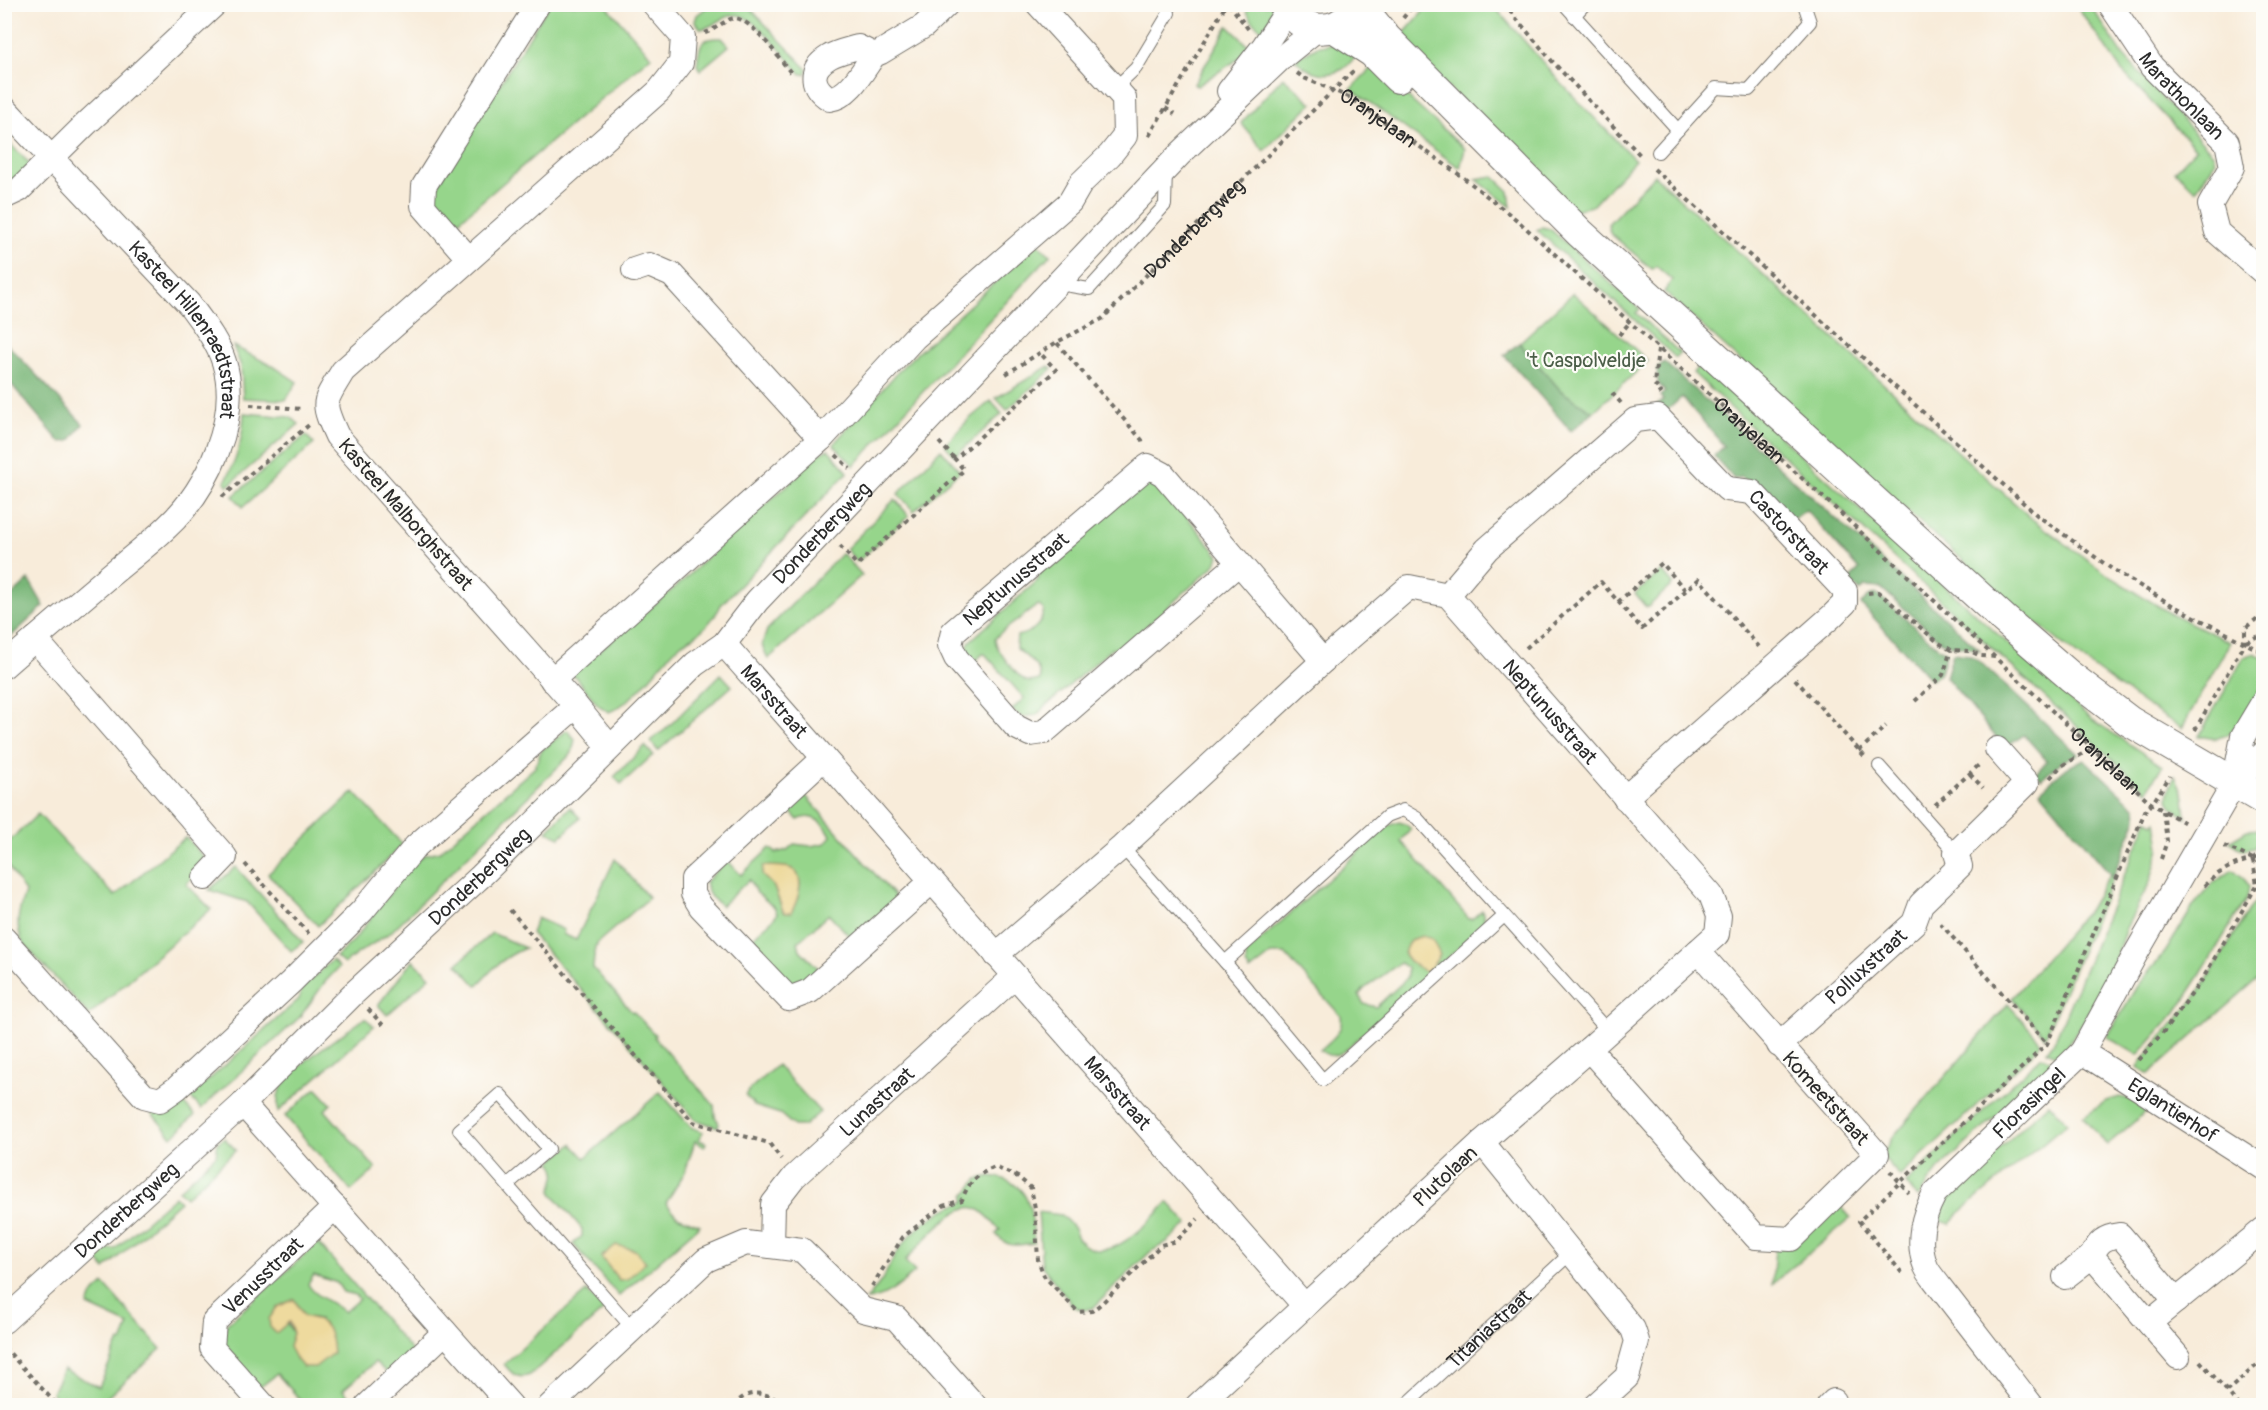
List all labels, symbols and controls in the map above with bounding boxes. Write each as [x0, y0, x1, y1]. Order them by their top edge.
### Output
street label: Marathonlaan [2133, 48, 2230, 145]
street label: Oranjelaan [1336, 83, 1421, 153]
street label: Donderbergweg [1139, 173, 1250, 284]
street label: Kasteel Hillenraedtstraat [123, 236, 241, 422]
park label: 't Caspolveldje [1526, 348, 1646, 373]
street label: Oranjelaan [1708, 392, 1790, 470]
street label: Kasteel Malborghstraat [333, 433, 479, 596]
street label: Donderbergweg [768, 477, 876, 590]
street label: Castorstraat [1743, 484, 1835, 580]
street label: Neptunusstraat [958, 526, 1075, 631]
street label: Neptunusstraat [1497, 654, 1603, 770]
street label: Marsstraat [735, 659, 813, 744]
street label: Oranjelaan [2064, 722, 2146, 800]
street label: Donderbergweg [423, 822, 536, 931]
street label: Polluxstraat [1820, 923, 1913, 1010]
street label: Komeetstraat [1777, 1046, 1875, 1151]
street label: Marsstraat [1078, 1051, 1157, 1136]
street label: Lunastraat [835, 1061, 920, 1142]
street label: Florasingel [1987, 1062, 2071, 1144]
street label: Eglantierhof [2123, 1073, 2223, 1148]
street label: Plutolaan [1408, 1140, 1483, 1212]
street label: Donderbergweg [69, 1157, 184, 1264]
street label: Venusstraat [217, 1231, 309, 1320]
street label: Titaniastraat [1442, 1283, 1537, 1374]

